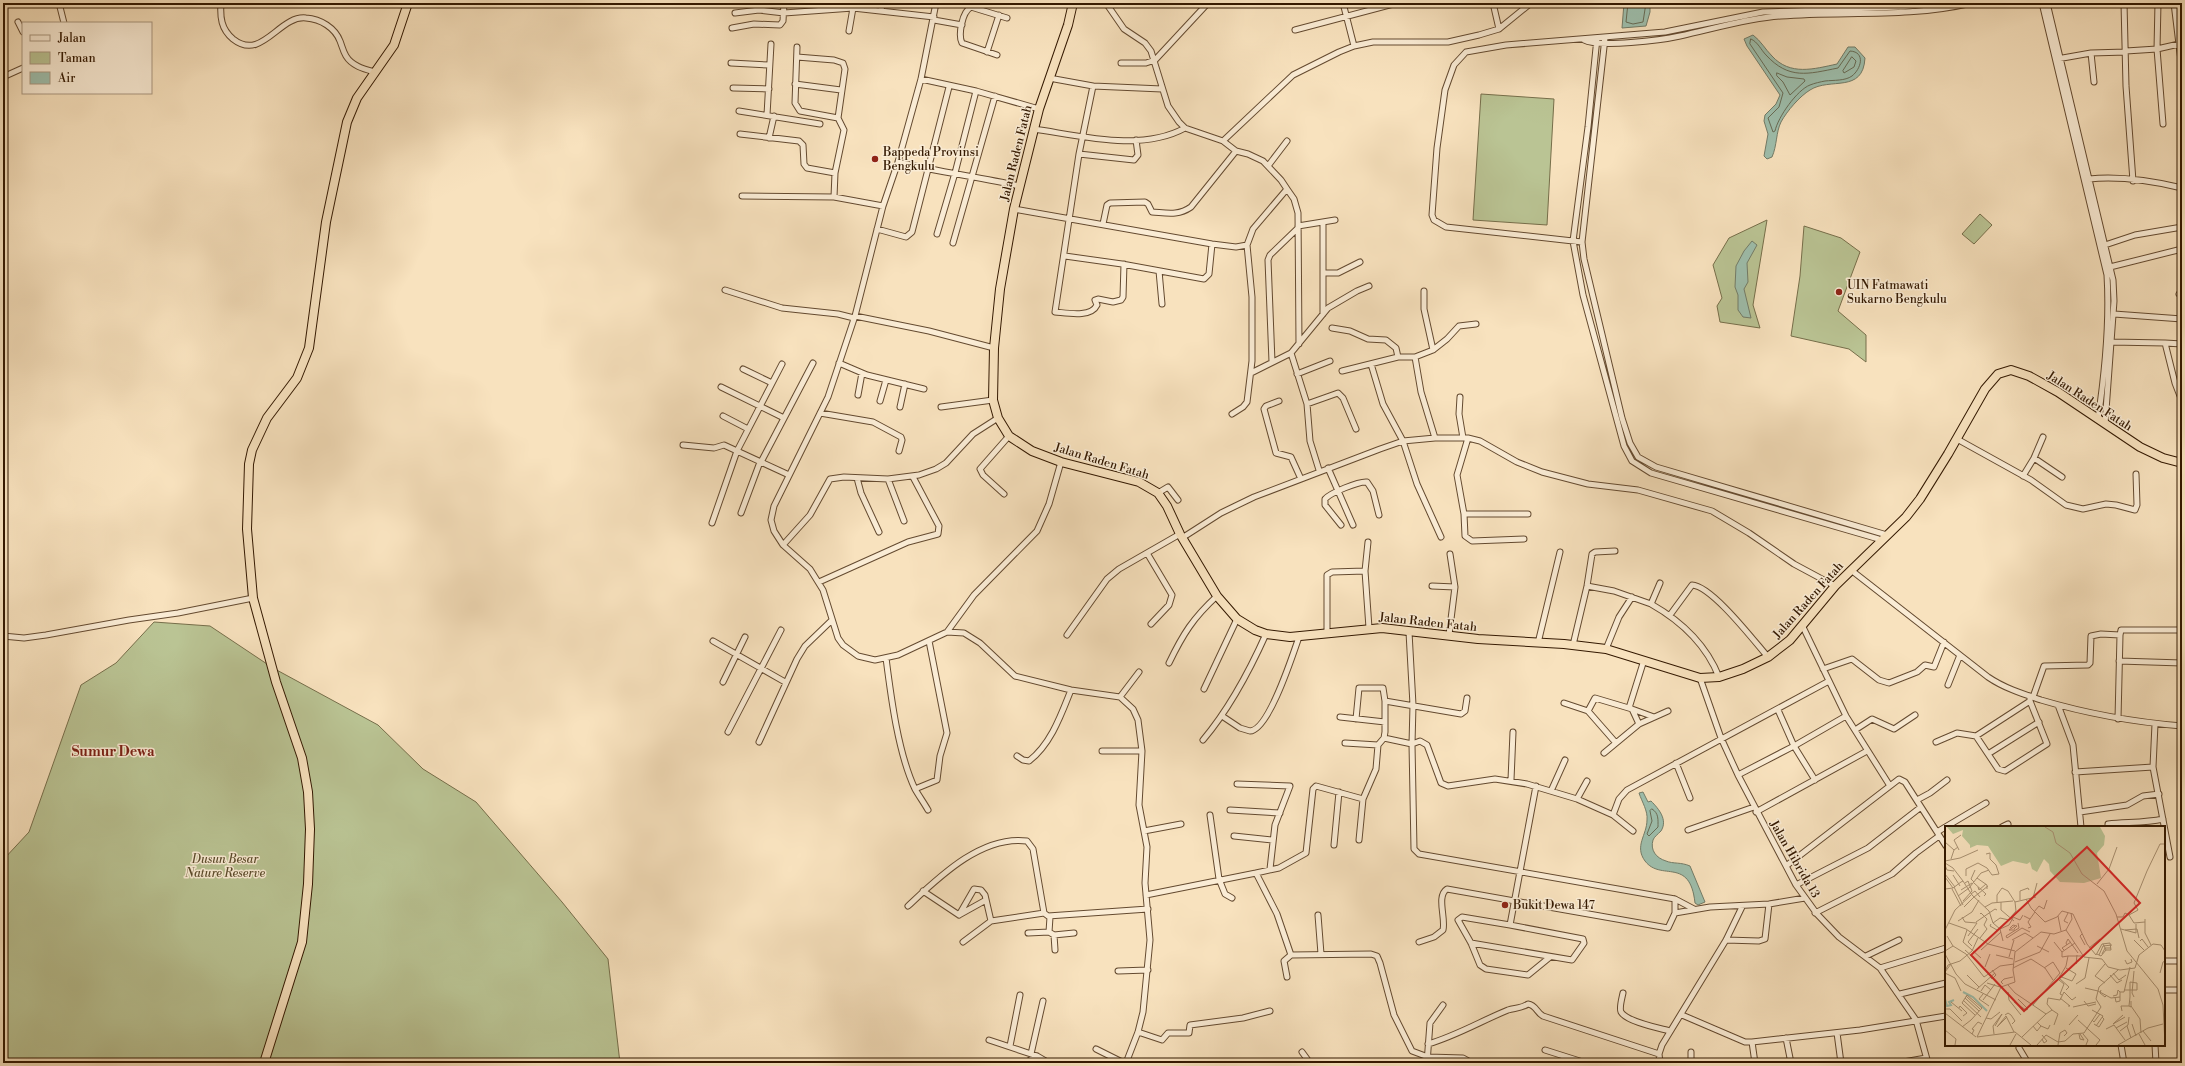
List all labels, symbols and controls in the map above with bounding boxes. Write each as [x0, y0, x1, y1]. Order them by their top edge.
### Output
legend [22, 22, 152, 94]
text: Jalan [57, 31, 86, 46]
text: Taman [58, 51, 96, 66]
text: Air [57, 71, 75, 86]
street label: Jalan Raden Fatah [997, 104, 1036, 204]
place label: Bappeda Provinsi Bengkulu [882, 145, 979, 174]
marker: Bappeda Provinsi Bengkulu [870, 154, 880, 164]
place label: UIN Fatmawati Sukarno Bengkulu [1847, 278, 1947, 307]
marker: UIN Fatmawati Sukarno Bengkulu [1834, 287, 1844, 297]
street label: Jalan Raden Fatah [2044, 368, 2135, 435]
street label: Jalan Raden Fatah [1052, 440, 1151, 483]
street label: Jalan Raden Fatah [1769, 559, 1847, 643]
street label: Jalan Raden Fatah [1377, 610, 1478, 635]
district label: Sumur Dewa [71, 743, 155, 761]
street label: Jalan Hibrida 13 [1766, 817, 1823, 901]
inset map [1945, 826, 2165, 1046]
park label: Dusun Besar Nature Reserve [184, 852, 265, 881]
place label: Bukit Dewa 147 [1512, 898, 1595, 913]
marker: Bukit Dewa 147 [1500, 900, 1510, 910]

